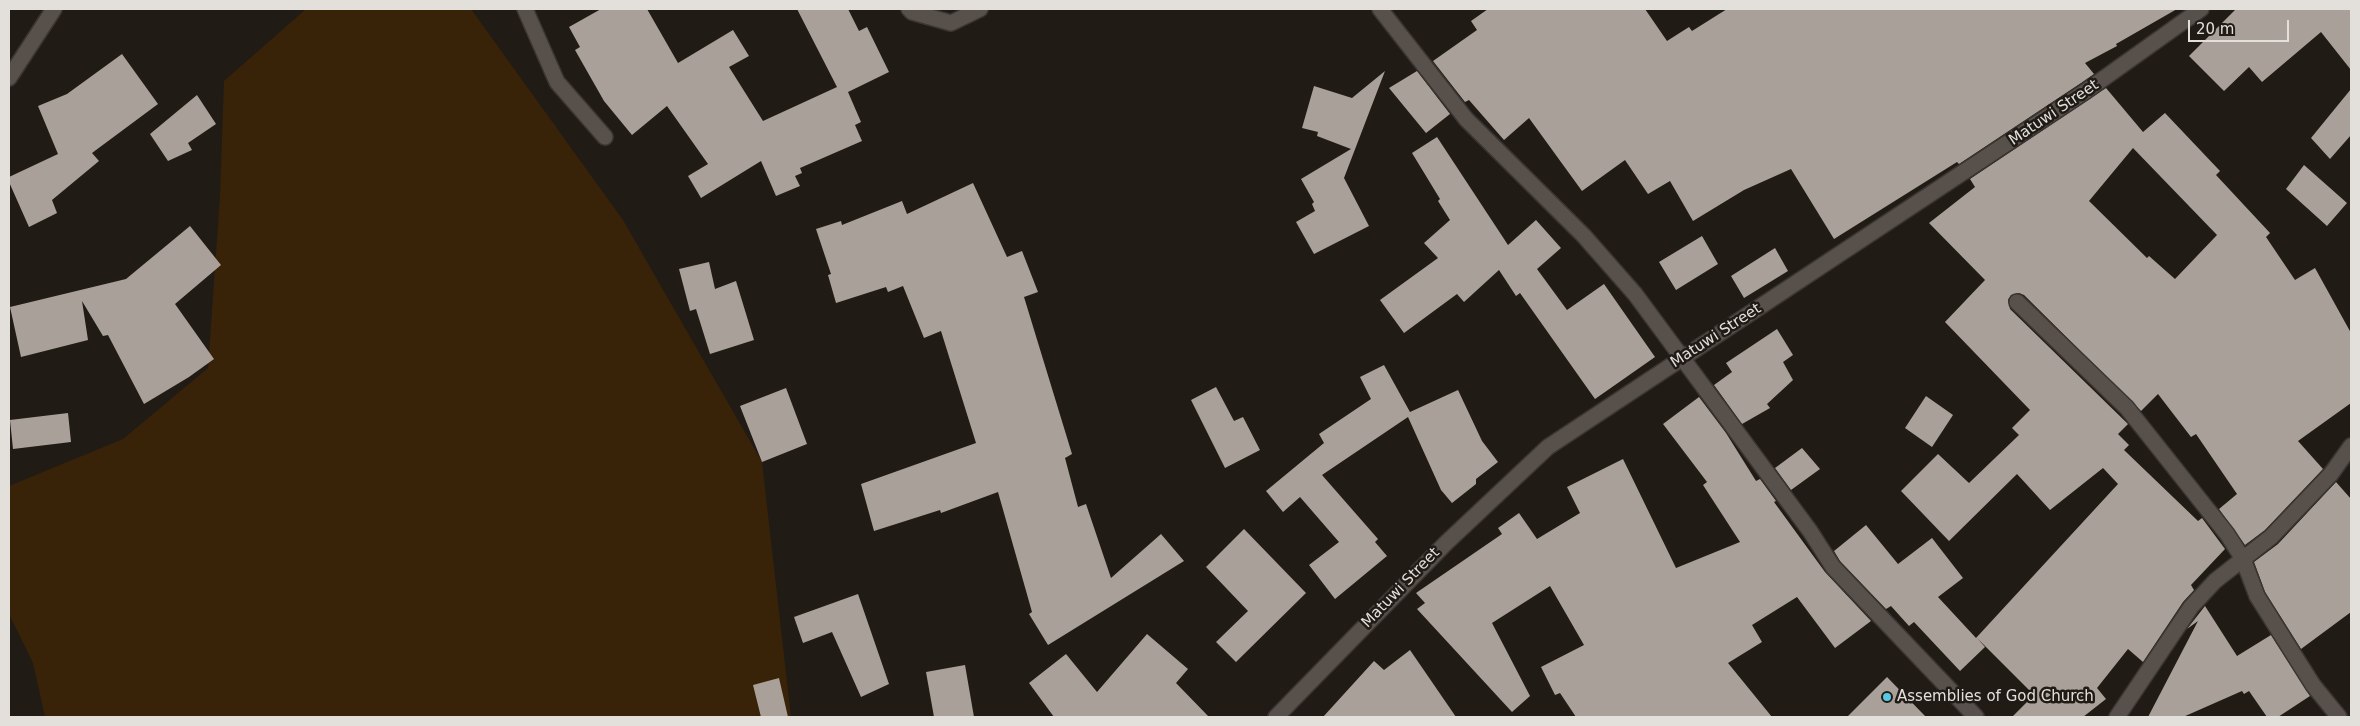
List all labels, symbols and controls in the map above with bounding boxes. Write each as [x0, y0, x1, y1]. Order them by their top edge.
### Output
scale bar [2190, 10, 2291, 42]
text: 20 m [2196, 20, 2234, 38]
street label: Matuwi Street [2006, 76, 2102, 150]
street label: Matuwi Street [1667, 300, 1765, 372]
street label: Matuwi Street [1358, 544, 1444, 632]
place label: Assemblies of God Church [1897, 688, 2094, 706]
marker: Assemblies of God Church [1881, 691, 1893, 703]

